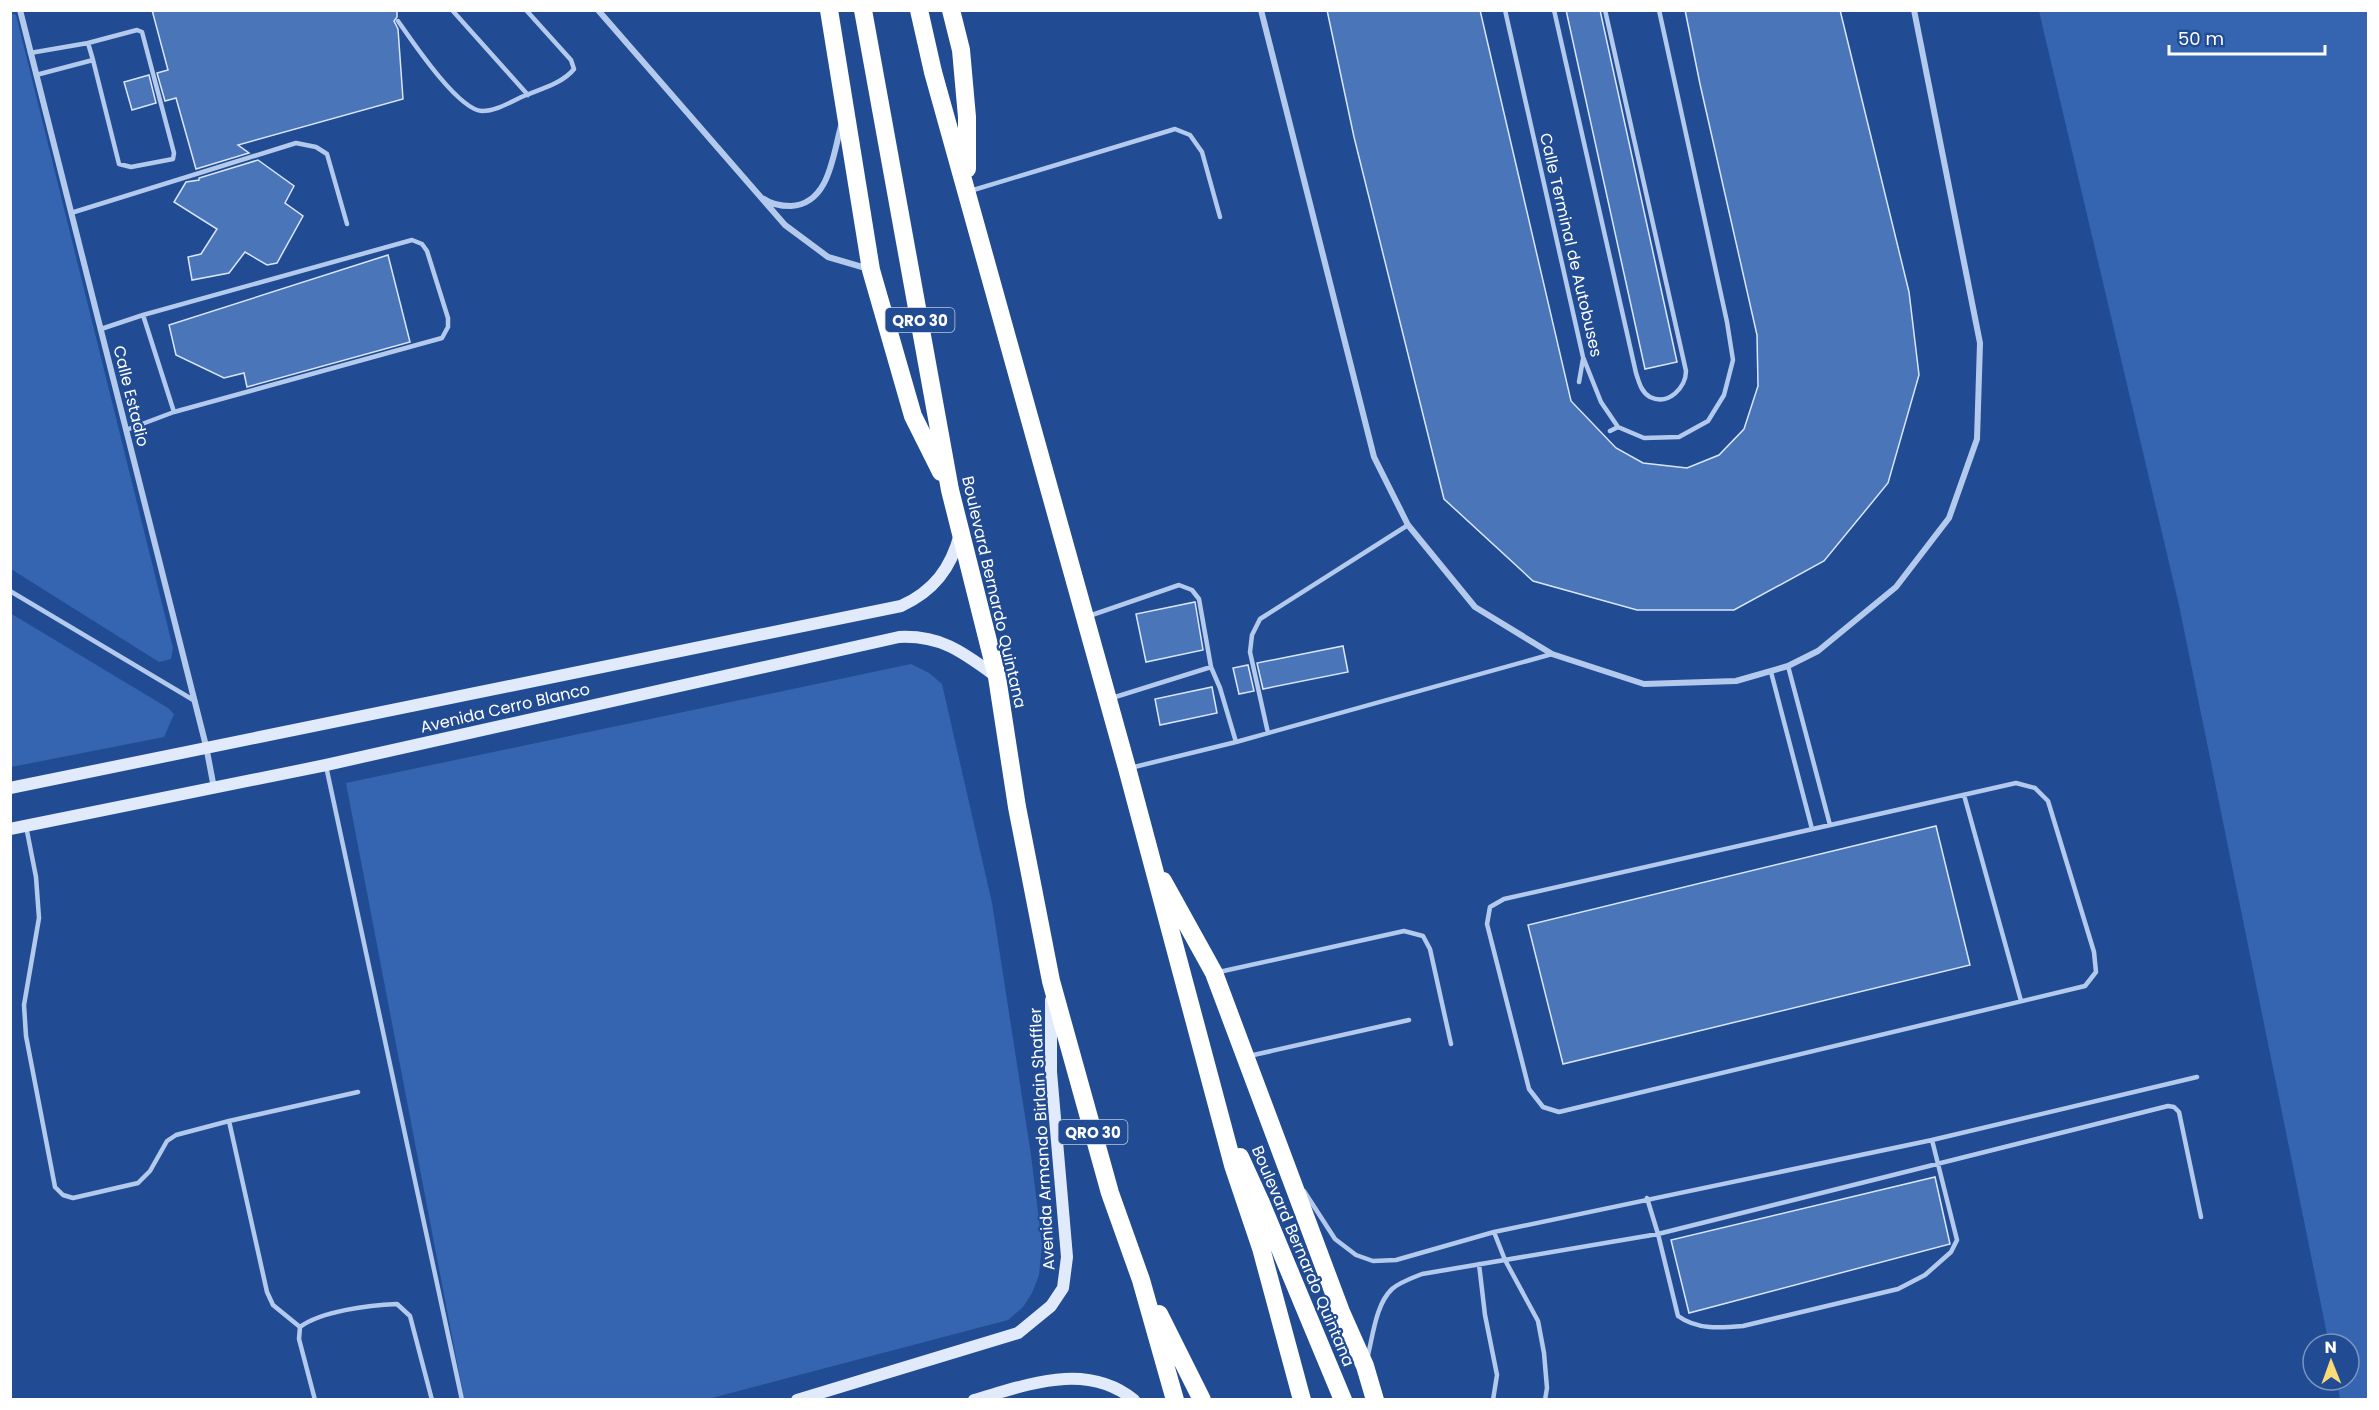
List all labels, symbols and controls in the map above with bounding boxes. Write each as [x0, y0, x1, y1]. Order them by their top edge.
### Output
scale bar [2169, 18, 2325, 56]
text: 50 m [2178, 26, 2224, 51]
street label: Calle Terminal de Autobuses [1534, 131, 1608, 359]
road number: QRO 30 [886, 308, 954, 332]
street label: Calle Estadio [107, 343, 155, 449]
street label: Boulevard Bernardo Quintana [956, 474, 1032, 710]
street label: Avenida Cerro Blanco [418, 677, 592, 739]
street label: Avenida Armando Birlain Shaffler [1024, 1007, 1060, 1271]
road number: QRO 30 [1058, 1120, 1128, 1144]
street label: Boulevard Bernardo Quintana [1246, 1142, 1360, 1370]
north arrow [2301, 1332, 2361, 1392]
text: N [2325, 1336, 2337, 1359]

